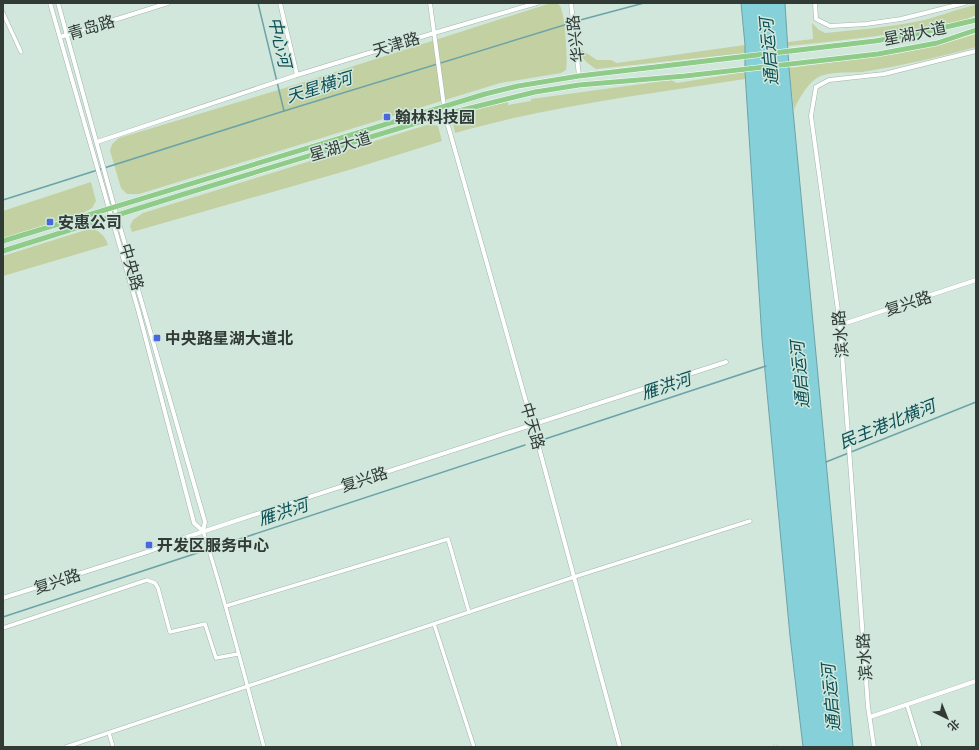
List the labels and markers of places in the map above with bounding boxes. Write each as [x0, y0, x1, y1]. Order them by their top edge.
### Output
place label: 翰林科技园 [395, 106, 475, 129]
marker: 翰林科技园 [382, 112, 392, 122]
place label: 安惠公司 [58, 211, 122, 234]
marker: 安惠公司 [45, 217, 55, 227]
place label: 中央路星湖大道北 [165, 327, 293, 350]
marker: 中央路星湖大道北 [152, 333, 162, 343]
place label: 开发区服务中心 [157, 534, 269, 557]
marker: 开发区服务中心 [144, 540, 154, 550]

